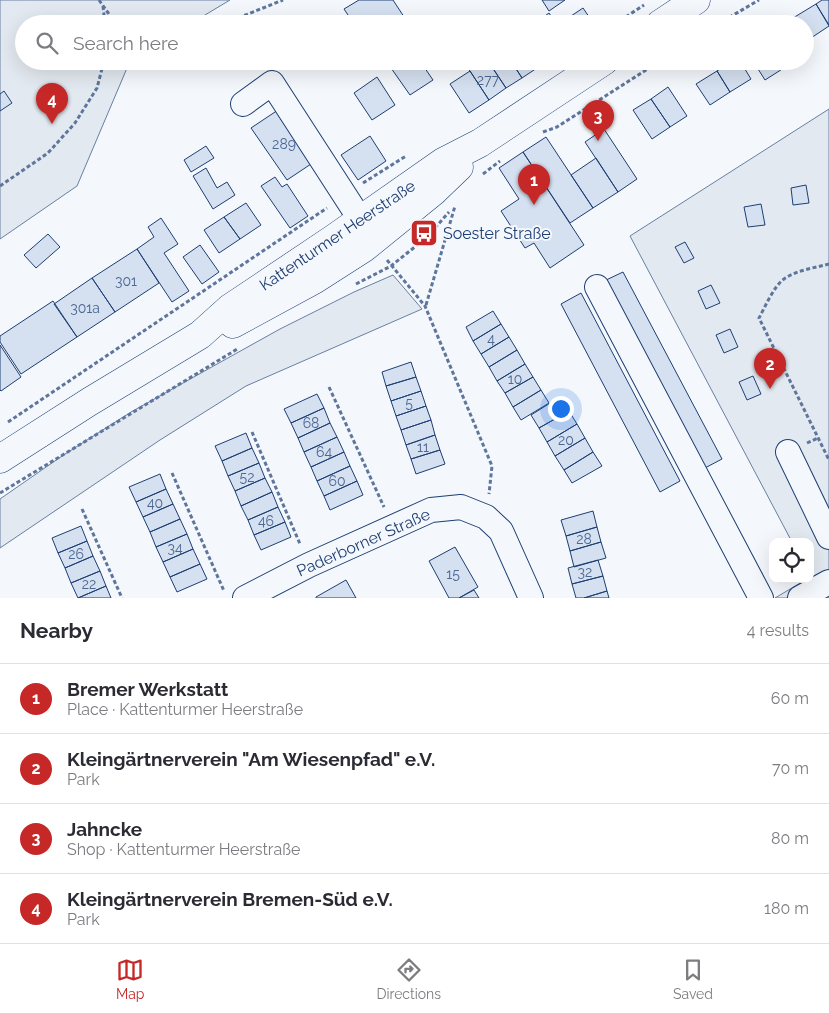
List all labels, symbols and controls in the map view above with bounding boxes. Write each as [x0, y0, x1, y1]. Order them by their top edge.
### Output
search box [15, 15, 814, 70]
icon: search [33, 29, 61, 57]
text: Search here [73, 32, 179, 54]
house number: 277 [477, 72, 500, 88]
pin: 4 [36, 83, 68, 124]
pin: 3 [582, 100, 614, 141]
house number: 289 [272, 136, 296, 152]
pin: 1 [518, 164, 550, 205]
street label: Kattenturmer Heerstraße [256, 176, 419, 295]
bus stop icon: Soester Straße [409, 218, 439, 248]
place label: Soester Straße [443, 224, 551, 243]
house number: 301 [115, 273, 137, 289]
house number: 301a [70, 300, 100, 316]
house number: 4 [487, 331, 495, 347]
pin: 2 [754, 348, 786, 389]
house number: 10 [508, 371, 522, 387]
house number: 5 [405, 395, 413, 411]
your location [548, 396, 574, 422]
house number: 68 [303, 415, 319, 431]
house number: 20 [558, 432, 574, 448]
house number: 11 [417, 439, 429, 455]
house number: 64 [316, 444, 332, 460]
house number: 52 [240, 469, 254, 485]
house number: 60 [328, 473, 346, 489]
house number: 40 [147, 495, 163, 511]
street label: Paderborner Straße [294, 504, 433, 580]
house number: 46 [258, 513, 274, 529]
house number: 28 [576, 531, 592, 547]
map controls [769, 538, 814, 583]
button: locate [769, 538, 814, 583]
house number: 34 [167, 540, 183, 556]
house number: 26 [68, 546, 84, 562]
house number: 32 [578, 564, 592, 580]
house number: 15 [446, 566, 460, 582]
house number: 22 [82, 576, 96, 592]
text: Nearby [20, 618, 93, 643]
text: 4 results [747, 621, 809, 640]
text: Bremer Werkstatt [67, 678, 228, 700]
text: 1 [32, 689, 40, 708]
text: 60 m [771, 689, 809, 708]
text: Place · Kattenturmer Heerstraße [67, 700, 303, 719]
text: Kleingärtnerverein "Am Wiesenpfad" e.V. [67, 748, 435, 770]
text: 2 [31, 759, 41, 778]
text: 70 m [772, 759, 809, 778]
text: Park [67, 770, 100, 789]
text: Jahncke [67, 818, 142, 840]
text: 3 [32, 829, 40, 848]
text: 80 m [771, 829, 809, 848]
text: Shop · Kattenturmer Heerstraße [67, 840, 300, 859]
text: Kleingärtnerverein Bremen-Süd e.V. [67, 888, 393, 910]
text: 4 [31, 899, 41, 918]
text: 180 m [764, 899, 809, 918]
text: Park [67, 910, 100, 929]
tab: Map [116, 956, 144, 1002]
tab: Directions [376, 956, 441, 1002]
tab: Saved [673, 956, 713, 1002]

